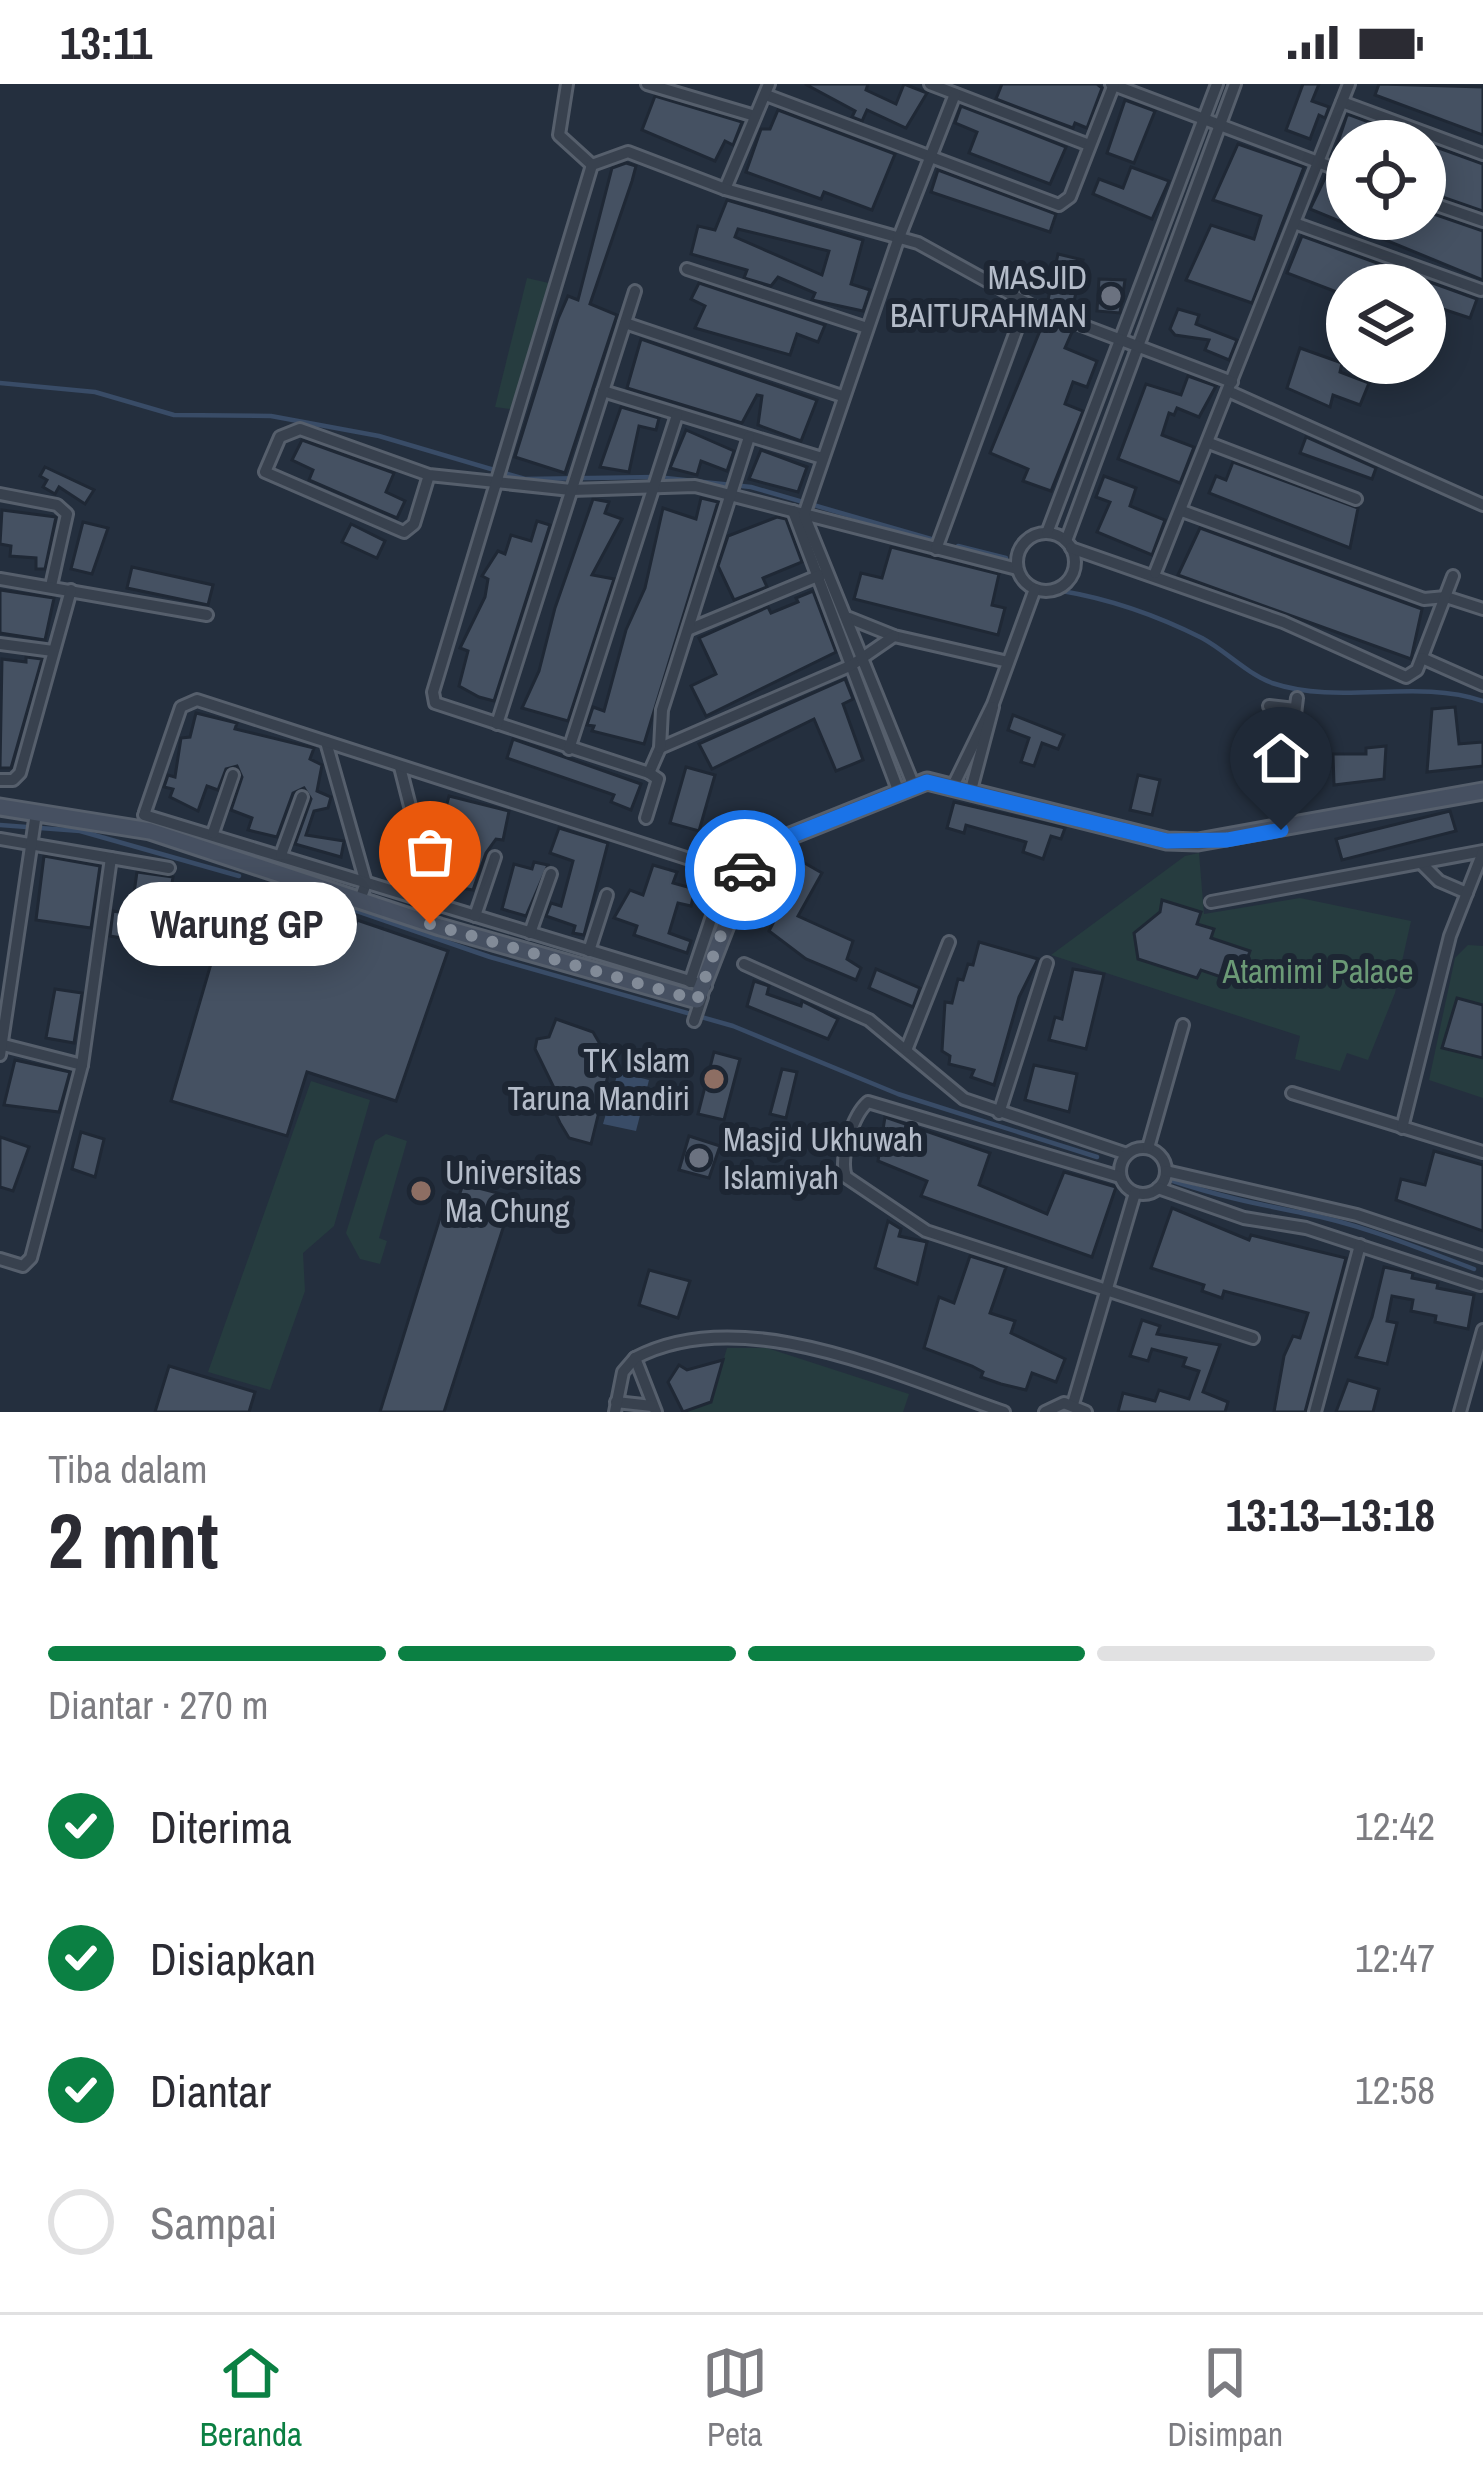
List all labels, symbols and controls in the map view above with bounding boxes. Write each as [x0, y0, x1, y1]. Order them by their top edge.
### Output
text: 13:11 [60, 12, 152, 73]
map controls [1326, 120, 1446, 384]
button: locate [1326, 120, 1446, 240]
place label: MASJID BAITURAHMAN [890, 255, 1087, 337]
button: layers [1326, 264, 1446, 384]
marker: MASJID BAITURAHMAN [1098, 283, 1124, 309]
pin [1230, 707, 1332, 830]
icon: home [1248, 725, 1314, 791]
pin [379, 801, 481, 924]
courier [685, 810, 805, 930]
icon: bag [397, 819, 463, 885]
icon: car [712, 837, 778, 903]
callout: Warung GP [118, 882, 358, 966]
text: Warung GP [151, 898, 323, 950]
park label: Atamimi Palace [1221, 949, 1414, 993]
place label: TK Islam Taruna Mandiri [507, 1038, 690, 1120]
marker: TK Islam Taruna Mandiri [701, 1066, 727, 1092]
place label: Masjid Ukhuwah Islamiyah [723, 1117, 923, 1199]
marker: Masjid Ukhuwah Islamiyah [686, 1145, 712, 1171]
place label: Universitas Ma Chung [445, 1150, 582, 1232]
marker: Universitas Ma Chung [408, 1178, 434, 1204]
text: Tiba dalam [48, 1443, 207, 1495]
text: 13:13–13:18 [1226, 1484, 1435, 1545]
text: 2 mnt [48, 1487, 219, 1592]
text: Diantar · 270 m [48, 1679, 268, 1731]
icon: check [48, 1793, 114, 1859]
text: Diterima [150, 1796, 291, 1857]
text: 12:42 [1355, 1800, 1435, 1852]
icon: check [48, 1925, 114, 1991]
text: Disiapkan [150, 1928, 316, 1989]
text: 12:47 [1355, 1932, 1435, 1984]
icon: check [48, 2057, 114, 2123]
text: Diantar [150, 2060, 271, 2121]
text: 12:58 [1355, 2064, 1435, 2116]
text: Sampai [150, 2192, 277, 2253]
tab: Beranda [200, 2340, 302, 2456]
tab: Peta [702, 2340, 768, 2456]
tab: Disimpan [1167, 2340, 1283, 2456]

